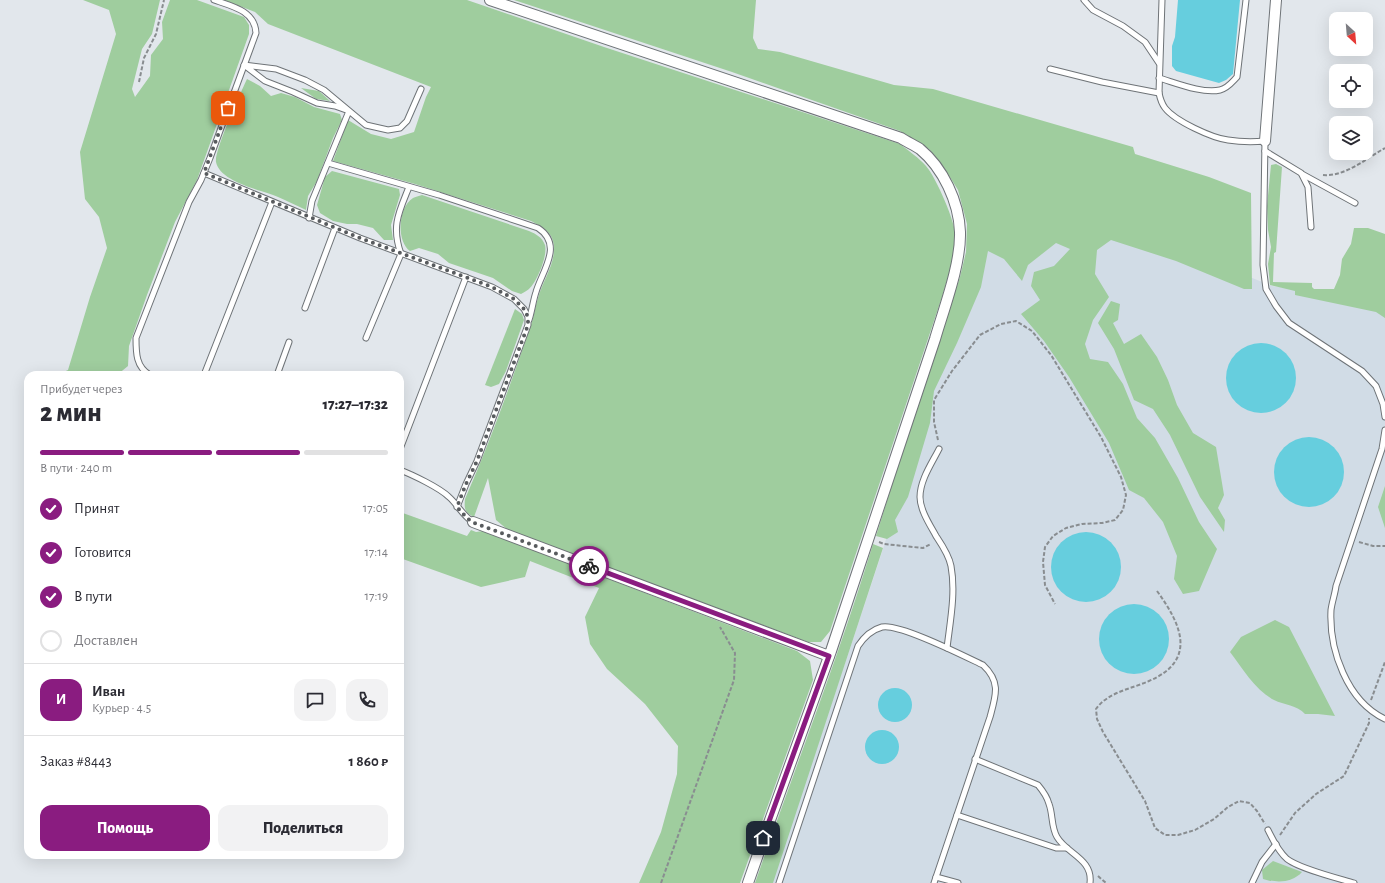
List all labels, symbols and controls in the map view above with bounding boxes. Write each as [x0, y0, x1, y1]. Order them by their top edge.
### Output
north arrow [1329, 12, 1373, 56]
map controls [1329, 12, 1373, 160]
button: locate [1329, 64, 1373, 108]
pin [211, 91, 245, 125]
icon: bag [217, 97, 239, 119]
button: layers [1329, 116, 1373, 160]
text: Прибудет через [40, 383, 122, 396]
text: 17:27–17:32 [323, 397, 388, 412]
text: 2 мин [40, 400, 102, 426]
text: В пути · 240 m [40, 462, 112, 475]
icon: check [40, 498, 62, 520]
text: Принят [74, 501, 119, 516]
text: 17:05 [363, 502, 388, 515]
icon: check [40, 542, 62, 564]
text: Готовится [74, 545, 131, 560]
text: 17:14 [364, 546, 388, 559]
courier [569, 546, 609, 586]
icon: bike [578, 555, 600, 577]
icon: check [40, 586, 62, 608]
text: В пути [74, 589, 112, 604]
text: 17:19 [365, 590, 388, 603]
text: Доставлен [74, 633, 138, 648]
button: chat [294, 679, 336, 721]
button: phone [346, 679, 388, 721]
text: Иван [92, 684, 125, 699]
text: И [56, 692, 66, 707]
text: Курьер · 4.5 [92, 702, 151, 715]
text: Заказ #8443 [40, 754, 112, 769]
text: 1 860 ₽ [349, 754, 388, 769]
button: Помощь [40, 805, 210, 851]
button: Поделиться [218, 805, 388, 851]
pin [746, 821, 780, 855]
icon: home [752, 827, 774, 849]

